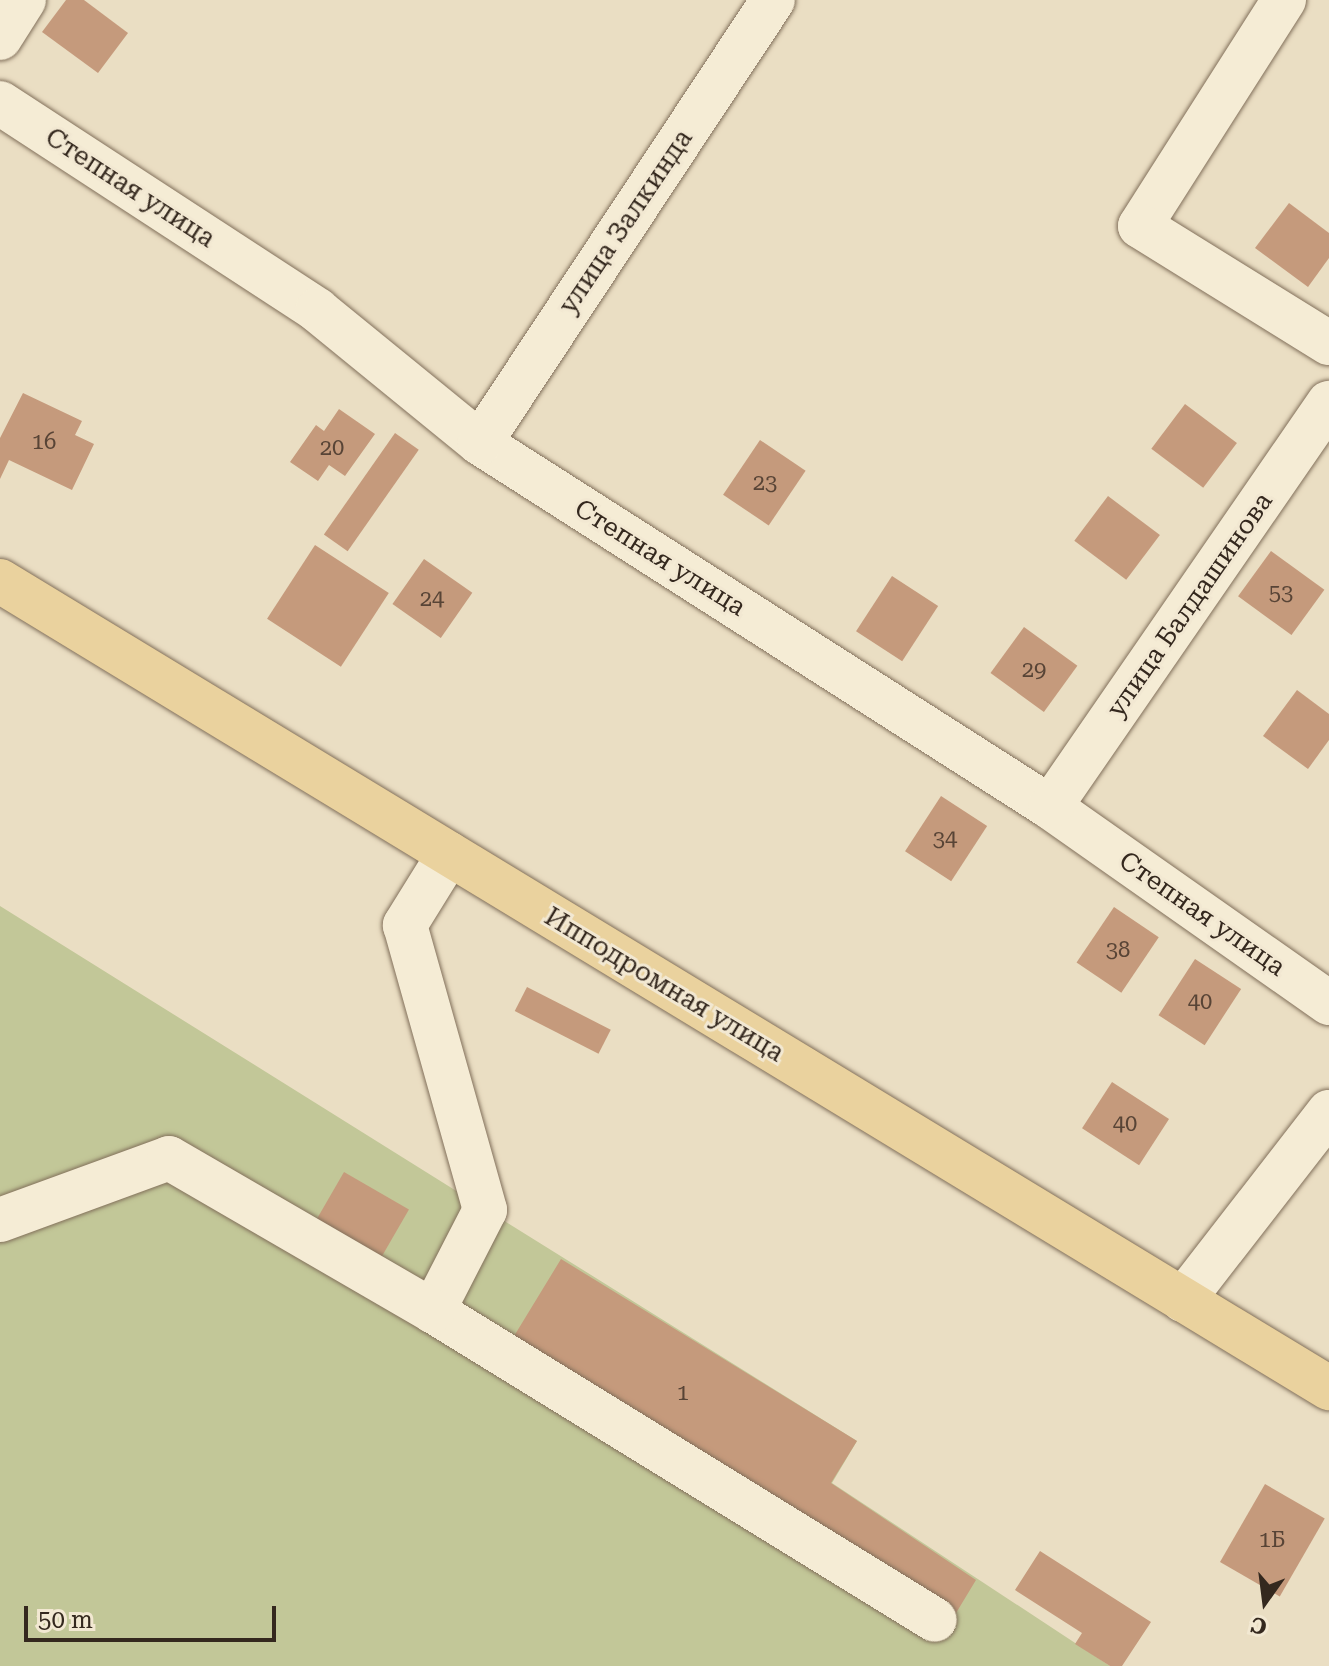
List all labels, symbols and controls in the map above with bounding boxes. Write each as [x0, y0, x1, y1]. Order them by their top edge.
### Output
street label: Степная улица [39, 122, 221, 254]
street label: улица Залкинда [553, 124, 699, 320]
house number: 16 [32, 429, 56, 455]
house number: 20 [320, 435, 344, 461]
house number: 23 [753, 470, 777, 496]
street label: улица Балдашинова [1101, 487, 1279, 723]
street label: Степная улица [569, 493, 751, 623]
house number: 53 [1269, 580, 1293, 606]
house number: 24 [420, 586, 444, 612]
house number: 29 [1022, 657, 1046, 683]
house number: 34 [933, 826, 957, 852]
street label: Степная улица [1113, 845, 1291, 983]
street label: Ипподромная улица [539, 901, 789, 1069]
house number: 38 [1106, 937, 1130, 963]
house number: 40 [1188, 989, 1212, 1015]
house number: 40 [1113, 1111, 1137, 1137]
house number: 1 [677, 1380, 689, 1406]
house number: 1Б [1259, 1527, 1285, 1553]
north arrow [1225, 1562, 1305, 1642]
scale bar [28, 1590, 280, 1640]
text: 50 m [38, 1606, 93, 1634]
text: С [1249, 1612, 1270, 1640]

